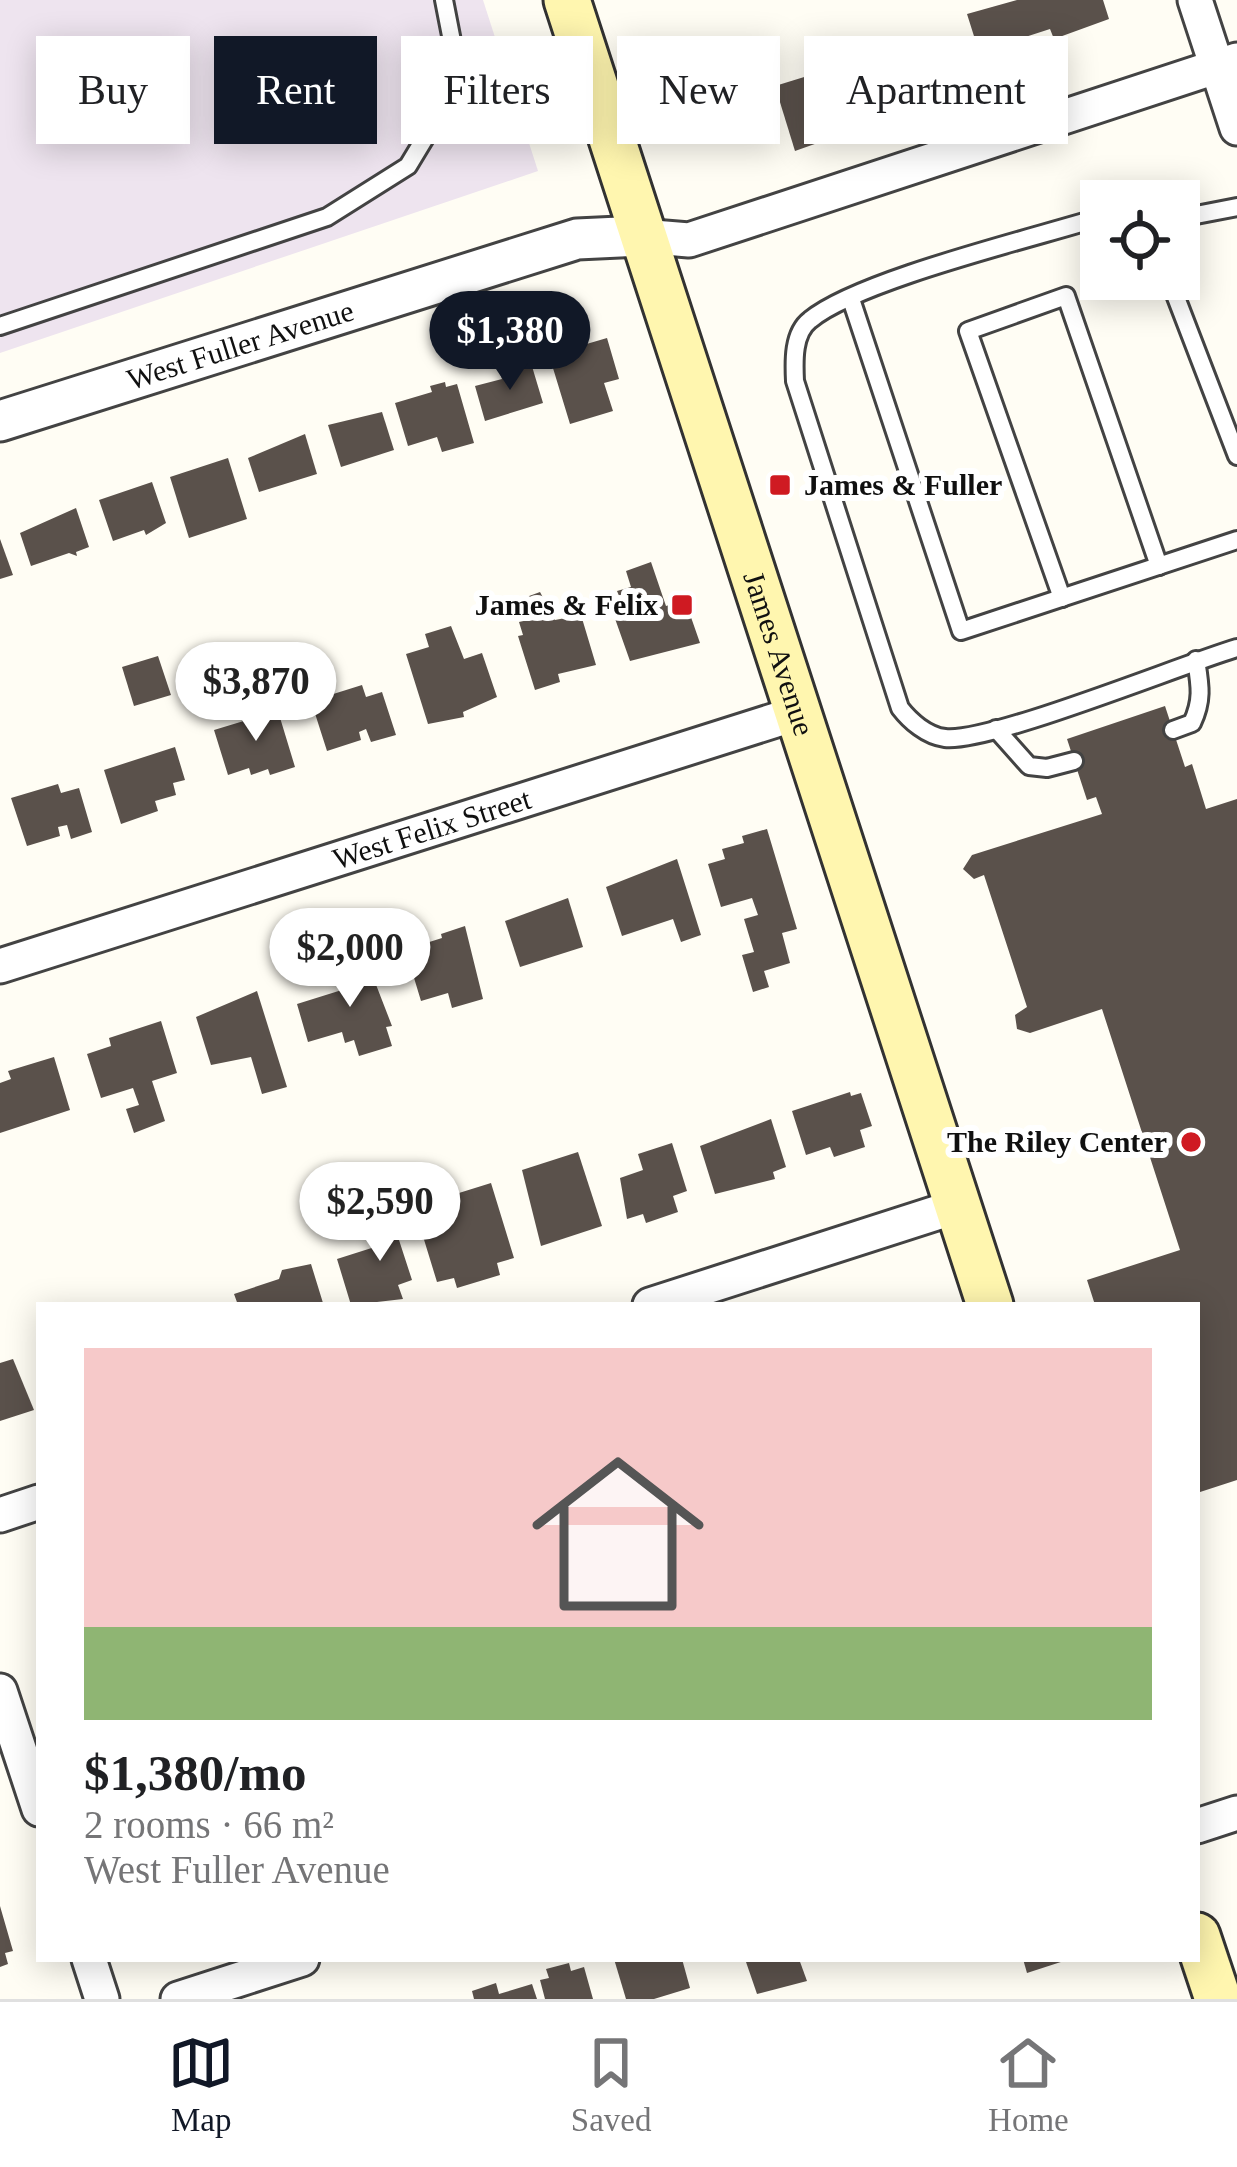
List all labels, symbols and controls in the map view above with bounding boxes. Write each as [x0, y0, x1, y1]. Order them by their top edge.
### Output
chip: Buy [36, 36, 190, 144]
chip: Rent [214, 36, 377, 144]
chip: Filters [401, 36, 593, 144]
chip: New [617, 36, 780, 144]
chip: Apartment [804, 36, 1068, 144]
map controls [1080, 180, 1200, 300]
button: locate [1080, 180, 1200, 300]
pin: $1,380 [412, 291, 608, 393]
street label: West Fuller Avenue [123, 294, 357, 396]
text: $1,380 [456, 308, 564, 351]
place label: James & Fuller [804, 468, 1002, 501]
marker: James & Fuller [767, 472, 793, 498]
street label: James Avenue [737, 567, 821, 739]
place label: James & Felix [475, 588, 658, 621]
marker: James & Felix [669, 592, 695, 618]
pin: $3,870 [158, 642, 354, 744]
text: $3,870 [202, 659, 310, 702]
street label: West Felix Street [328, 782, 535, 875]
pin: $2,000 [252, 908, 448, 1010]
text: $2,000 [296, 925, 404, 968]
place label: The Riley Center [947, 1125, 1167, 1158]
marker: The Riley Center [1178, 1129, 1204, 1155]
pin: $2,590 [282, 1162, 478, 1264]
text: $2,590 [326, 1179, 434, 1222]
icon: home [510, 1426, 726, 1642]
text: $1,380/mo [84, 1745, 306, 1801]
text: 2 rooms · 66 m² [84, 1803, 334, 1846]
text: West Fuller Avenue [84, 1848, 390, 1891]
tab: Map [168, 2030, 234, 2139]
tab: Saved [571, 2030, 652, 2139]
tab: Home [988, 2030, 1069, 2139]

